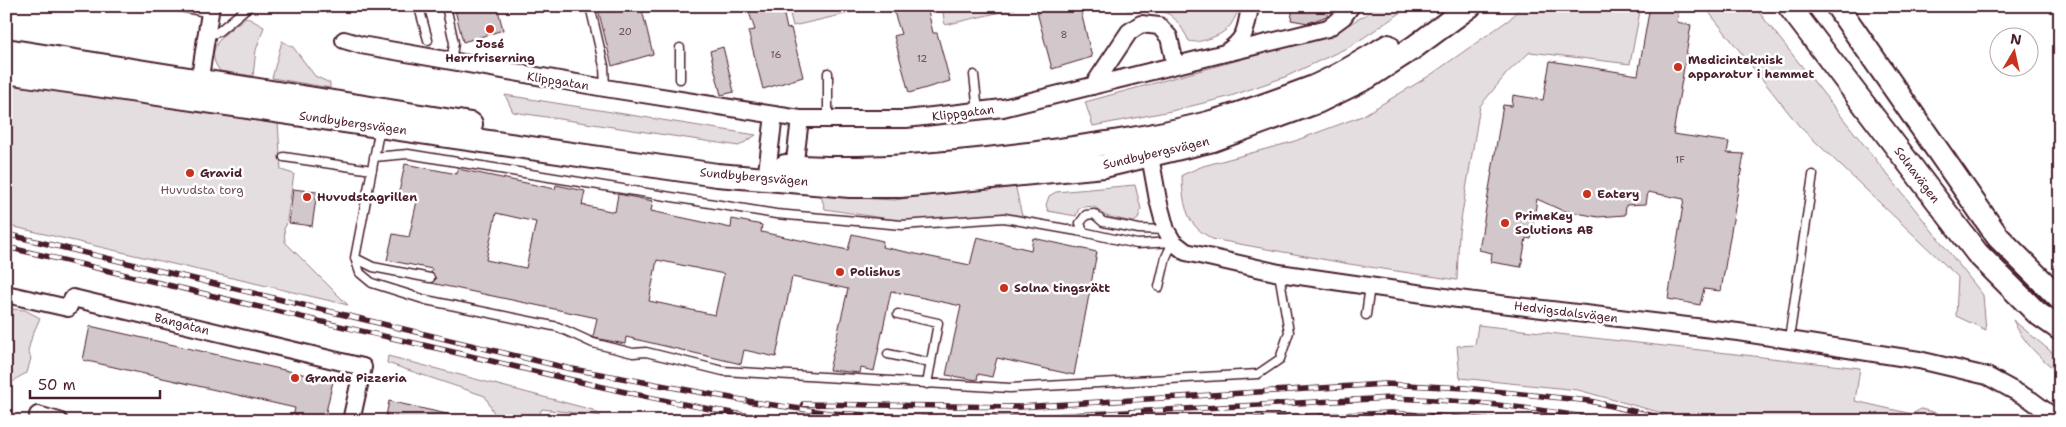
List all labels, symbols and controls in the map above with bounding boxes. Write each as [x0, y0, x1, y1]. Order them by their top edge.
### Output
marker: José Herrfriserning [484, 23, 496, 35]
house number: 20 [618, 25, 632, 38]
house number: 8 [1061, 28, 1068, 41]
north arrow [1988, 28, 2038, 78]
text: N [2009, 29, 2023, 49]
place label: José Herrfriserning [445, 36, 535, 66]
house number: 16 [771, 48, 781, 61]
house number: 12 [917, 52, 927, 65]
place label: Medicinteknisk apparatur i hemmet [1688, 52, 1815, 82]
marker: Medicinteknisk apparatur i hemmet [1672, 61, 1684, 73]
street label: Klippgatan [526, 68, 590, 94]
street label: Klippgatan [931, 101, 995, 125]
street label: Sundbybergsvägen [298, 108, 408, 138]
street label: Sundbybergsvägen [1101, 133, 1211, 173]
street label: Solnavägen [1891, 144, 1943, 206]
house number: 1F [1675, 153, 1685, 166]
street label: Sundbybergsvägen [699, 164, 809, 190]
place label: Gravid [200, 165, 242, 181]
marker: Gravid [184, 167, 196, 179]
park label: Huvudsta torg [160, 182, 244, 198]
place label: Eatery [1597, 186, 1639, 202]
marker: Eatery [1581, 188, 1593, 200]
place label: Huvudstagrillen [317, 189, 417, 205]
marker: Huvudstagrillen [301, 191, 313, 203]
place label: PrimeKey Solutions AB [1515, 208, 1594, 238]
marker: PrimeKey Solutions AB [1499, 217, 1511, 229]
place label: Polishus [850, 264, 901, 280]
marker: Polishus [834, 266, 846, 278]
place label: Solna tingsrätt [1014, 280, 1110, 296]
marker: Solna tingsrätt [998, 282, 1010, 294]
street label: Hedvigsdalsvägen [1513, 298, 1619, 326]
street label: Bangatan [153, 309, 211, 339]
scale bar [30, 367, 160, 399]
place label: Grande Pizzeria [305, 370, 407, 386]
marker: Grande Pizzeria [289, 372, 301, 384]
text: 50 m [38, 375, 76, 395]

